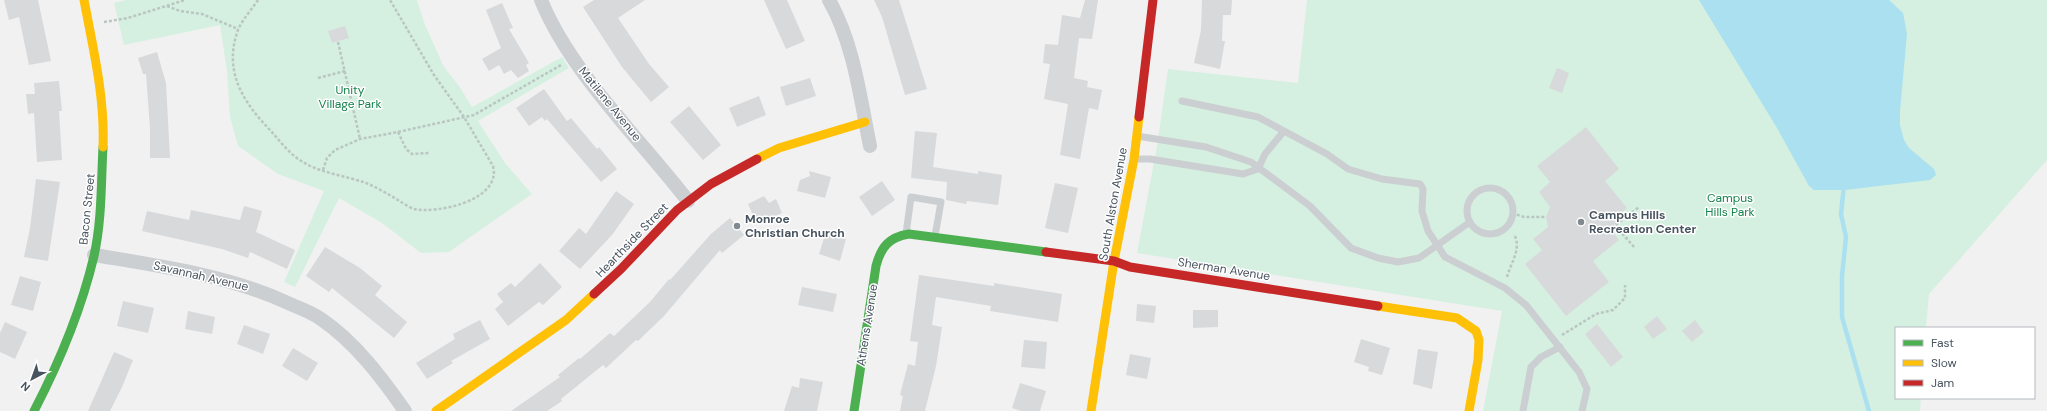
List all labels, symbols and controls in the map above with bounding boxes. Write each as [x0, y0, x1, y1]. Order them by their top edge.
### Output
street label: Matilene Avenue [575, 64, 645, 145]
park label: Unity Village Park [319, 82, 381, 112]
street label: South Alston Avenue [1095, 146, 1131, 262]
street label: Bacon Street [75, 172, 99, 246]
park label: Campus Hills Park [1705, 190, 1755, 220]
street label: Hearthside Street [592, 199, 672, 281]
place label: Campus Hills Recreation Center [1589, 207, 1696, 237]
place label: Monroe Christian Church [745, 211, 845, 241]
marker: Campus Hills Recreation Center [1576, 217, 1586, 227]
marker: Monroe Christian Church [732, 221, 742, 231]
street label: Sherman Avenue [1177, 254, 1271, 284]
street label: Savannah Avenue [152, 257, 250, 295]
street label: Athens Avenue [853, 283, 881, 367]
legend [1895, 327, 2035, 399]
text: Fast [1931, 335, 1954, 351]
text: Slow [1931, 355, 1957, 371]
north arrow [12, 359, 52, 399]
text: Jam [1931, 375, 1954, 391]
text: N [18, 379, 33, 394]

